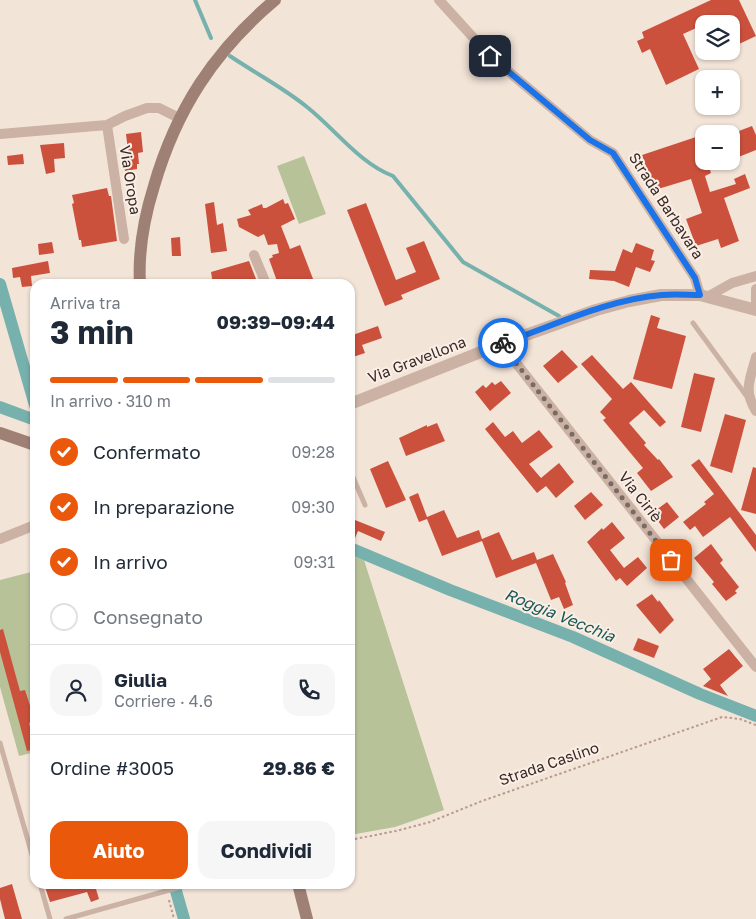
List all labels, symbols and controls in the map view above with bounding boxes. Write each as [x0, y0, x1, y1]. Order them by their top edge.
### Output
map controls [695, 15, 740, 170]
button: layers [695, 15, 740, 60]
pin [469, 35, 511, 77]
icon: home [476, 42, 504, 70]
button: + [695, 70, 740, 115]
button: − [695, 125, 740, 170]
street label: Via Oropa [117, 144, 145, 216]
street label: Strada Barbavara [626, 149, 708, 262]
text: Arriva tra [50, 293, 121, 313]
text: 09:39–09:44 [217, 310, 335, 333]
text: 3 min [50, 313, 134, 351]
courier [478, 318, 528, 368]
icon: bike [489, 329, 517, 357]
street label: Via Gravellona [365, 332, 468, 386]
text: In arrivo · 310 m [50, 391, 171, 411]
icon: check [50, 438, 78, 466]
text: Confermato [93, 440, 201, 463]
text: 09:28 [292, 442, 335, 462]
street label: Via Ciriè [616, 468, 666, 525]
icon: check [50, 493, 78, 521]
text: In preparazione [93, 495, 235, 518]
text: 09:30 [291, 497, 335, 517]
pin [650, 539, 692, 581]
icon: bag [657, 546, 685, 574]
icon: check [50, 548, 78, 576]
text: In arrivo [93, 550, 168, 573]
text: 09:31 [293, 552, 335, 572]
water label: Roggia Vecchia [502, 584, 619, 647]
text: Consegnato [93, 605, 203, 628]
button: person [50, 664, 102, 716]
button: phone [283, 664, 335, 716]
text: Giulia [114, 668, 167, 691]
text: Corriere · 4.6 [114, 691, 213, 711]
street label: Strada Caslino [496, 738, 601, 789]
text: Ordine #3005 [50, 756, 174, 779]
text: 29.86 € [263, 756, 335, 779]
button: Aiuto [50, 821, 188, 879]
button: Condividi [198, 821, 335, 879]

